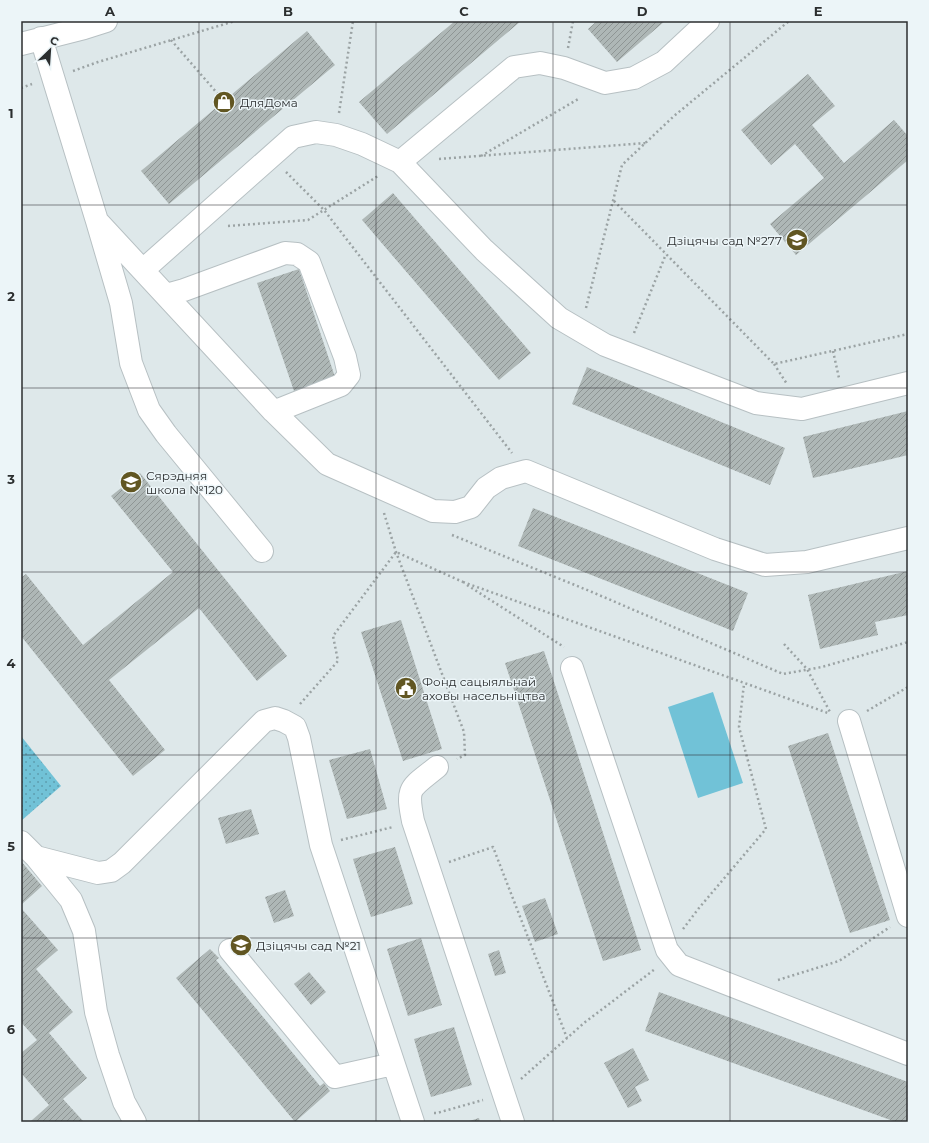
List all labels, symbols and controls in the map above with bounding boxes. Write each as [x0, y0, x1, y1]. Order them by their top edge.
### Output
text: A [104, 3, 116, 19]
text: B [283, 3, 293, 19]
text: C [459, 3, 469, 19]
text: D [637, 3, 648, 19]
text: E [814, 3, 823, 19]
north arrow [30, 30, 70, 70]
text: С [48, 33, 61, 49]
shop icon: ДляДома [211, 89, 237, 115]
place label: ДляДома [240, 95, 298, 110]
text: 1 [8, 105, 14, 121]
school or university icon: Дзіцячы сад №277 [784, 227, 810, 253]
place label: Дзіцячы сад №277 [667, 233, 782, 248]
text: 2 [7, 288, 15, 304]
place label: Сярэдняя школа №120 [146, 468, 223, 497]
school or university icon: Сярэдняя школа №120 [118, 469, 144, 495]
text: 3 [6, 471, 15, 487]
text: 4 [7, 655, 16, 671]
place label: Фонд сацыяльнай аховы насельніцтва [422, 674, 546, 703]
public building icon: Фонд сацыяльнай аховы насельніцтва [393, 675, 419, 701]
text: 5 [7, 838, 15, 854]
school or university icon: Дзіцячы сад №21 [228, 932, 254, 958]
place label: Дзіцячы сад №21 [256, 938, 361, 953]
text: 6 [7, 1021, 16, 1037]

